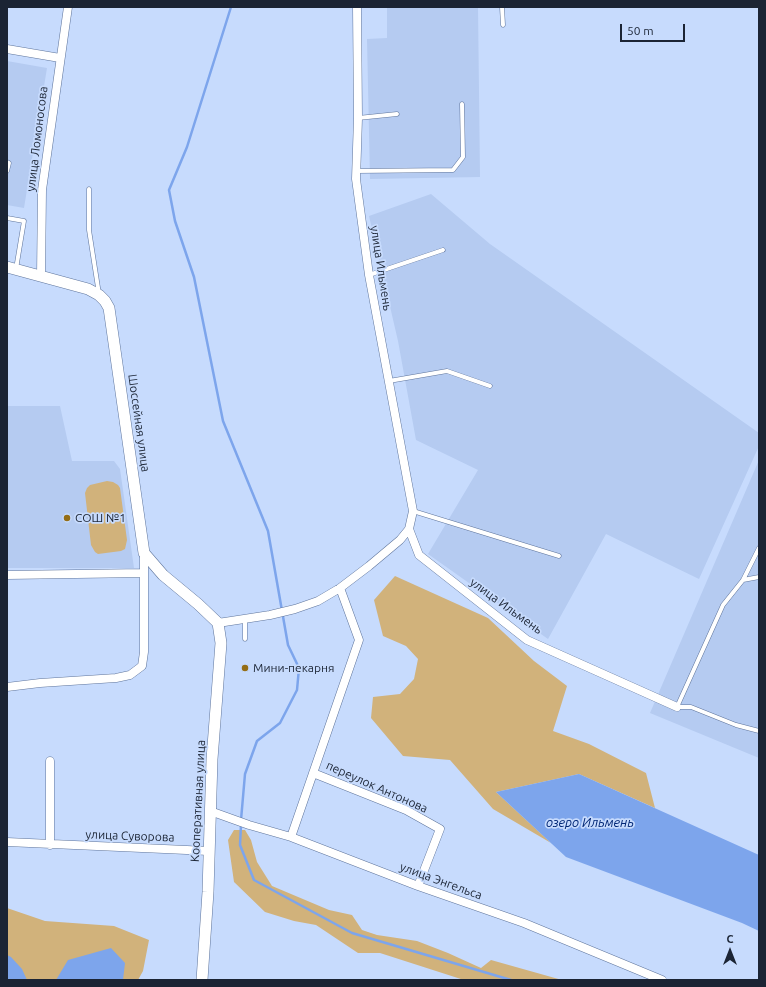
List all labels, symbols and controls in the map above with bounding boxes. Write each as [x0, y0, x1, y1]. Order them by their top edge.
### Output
scale bar [622, 16, 687, 42]
text: 50 m [627, 24, 654, 37]
street label: улица Ломоносова [23, 85, 51, 193]
street label: улица Ильмень [367, 224, 395, 312]
street label: Шоссейная улица [125, 373, 153, 473]
place label: СОШ №1 [75, 511, 126, 525]
marker: СОШ №1 [62, 513, 72, 523]
street label: улица Ильмень [467, 575, 545, 637]
place label: Мини-пекарня [253, 661, 334, 675]
marker: Мини-пекарня [240, 663, 250, 673]
street label: Кооперативная улица [188, 740, 208, 862]
street label: переулок Антонова [324, 758, 430, 816]
water label: озеро Ильмень [546, 815, 634, 831]
street label: улица Суворова [85, 827, 175, 845]
street label: улица Энгельса [398, 859, 484, 903]
north arrow [710, 931, 750, 971]
text: С [726, 933, 734, 945]

